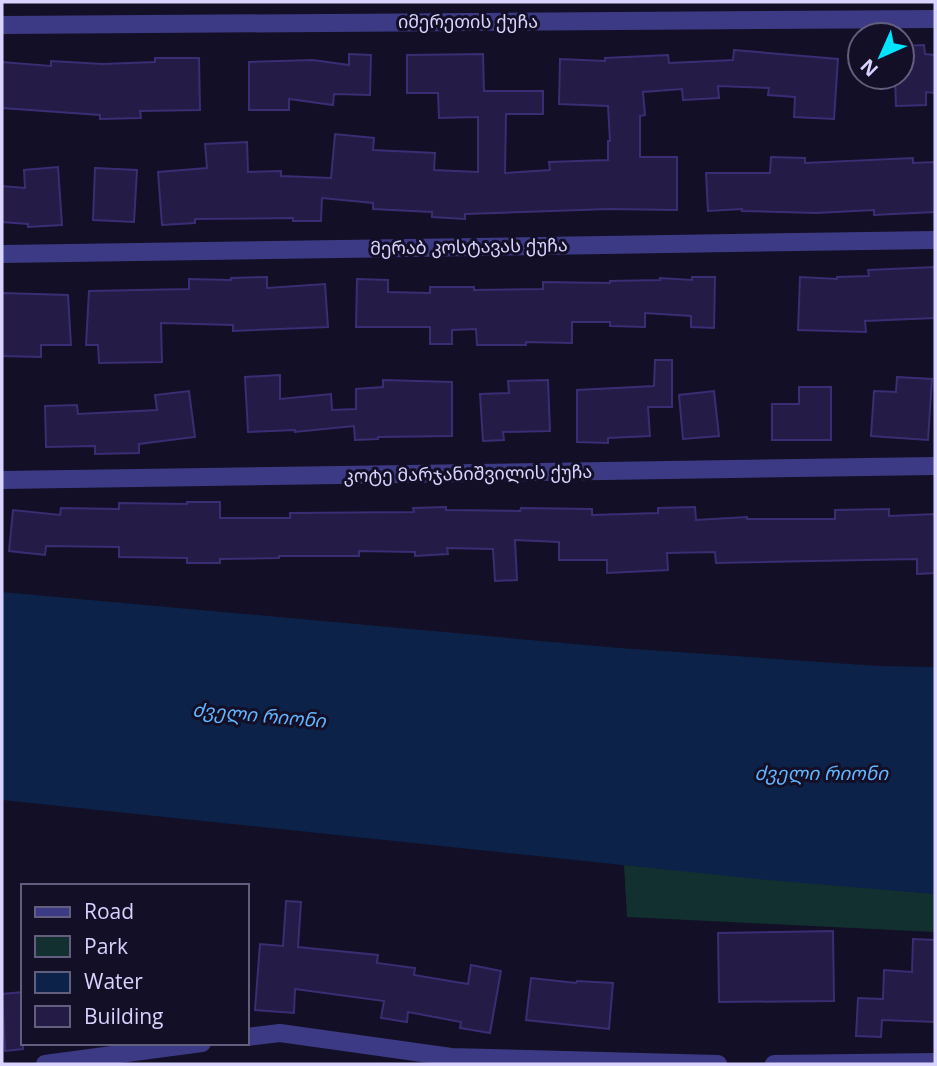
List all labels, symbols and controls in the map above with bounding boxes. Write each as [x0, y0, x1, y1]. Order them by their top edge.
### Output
street label: იმერეთის ქუჩა [398, 9, 538, 33]
north arrow [846, 21, 916, 91]
text: N [854, 53, 884, 83]
street label: მერაბ კოსტავას ქუჩა [370, 232, 568, 260]
street label: კოტე მარჯანიშვილის ქუჩა [343, 459, 593, 487]
water label: ძველი რიონი [191, 696, 328, 734]
water label: ძველი რიონი [754, 760, 889, 786]
legend [21, 884, 248, 1045]
text: Road [84, 897, 134, 925]
text: Park [84, 932, 128, 960]
text: Water [84, 967, 143, 995]
text: Building [84, 1002, 163, 1030]

